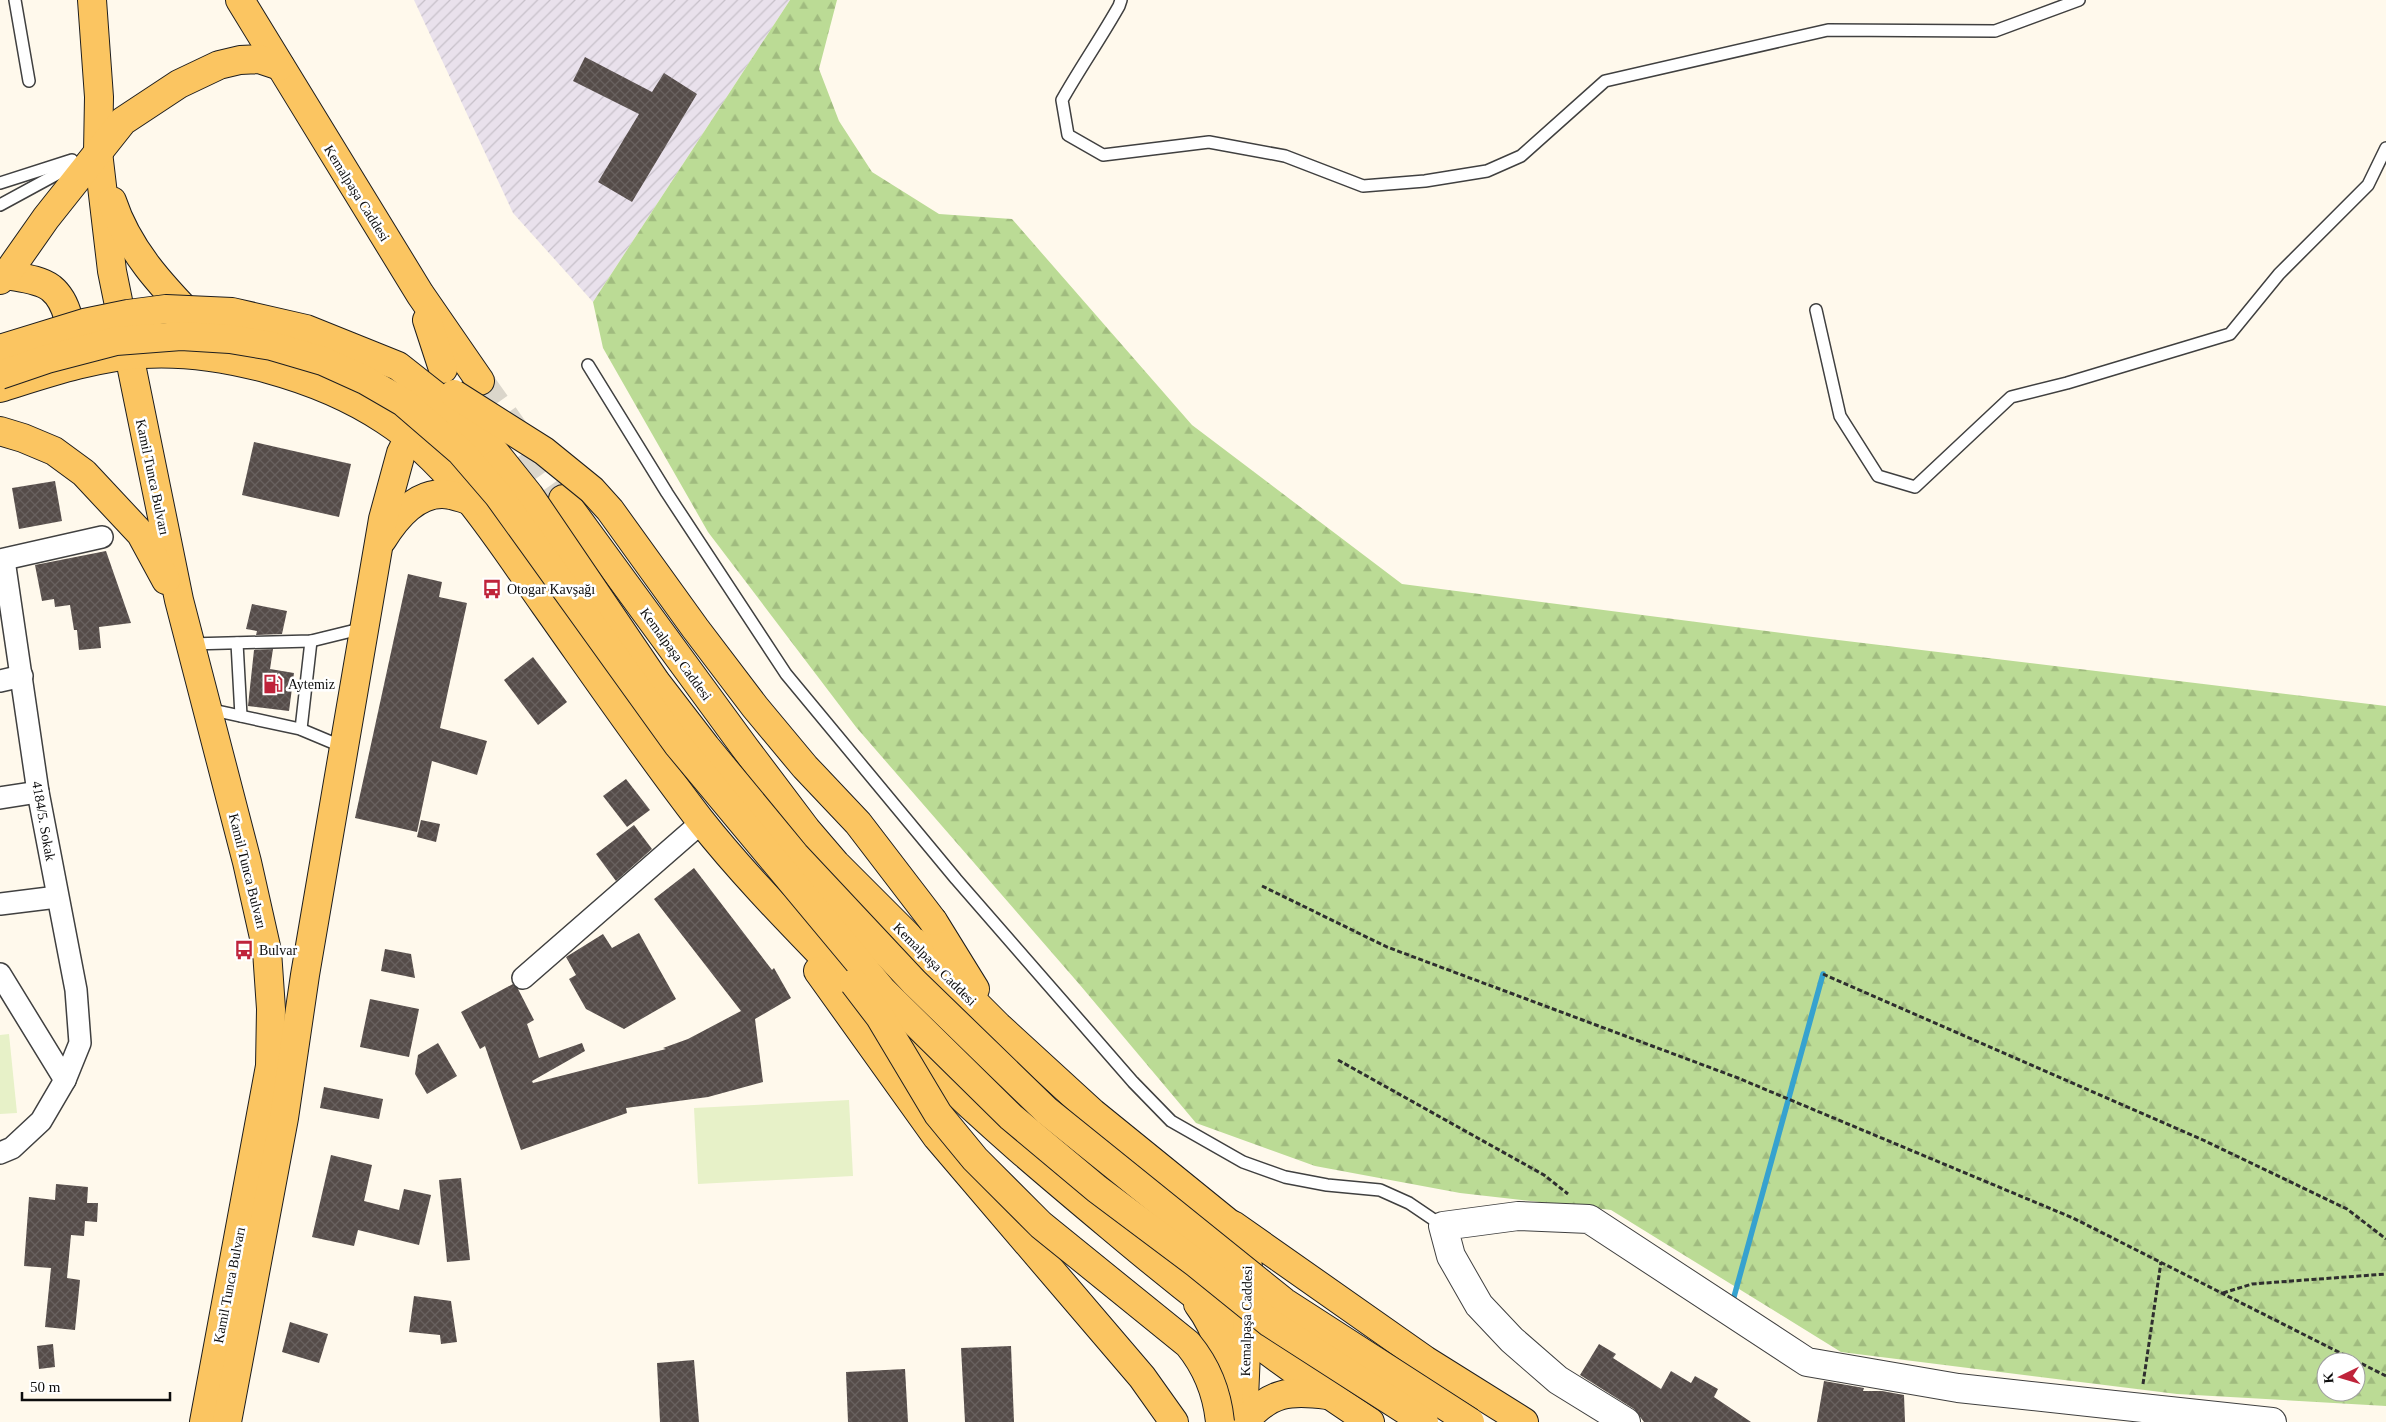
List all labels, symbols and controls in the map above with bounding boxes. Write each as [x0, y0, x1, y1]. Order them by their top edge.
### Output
street label: Kemalpaşa Caddesi [321, 142, 392, 244]
street label: Kamil Tunca Bulvarı [133, 418, 172, 537]
bus stop icon: Otogar Kavşağı [481, 578, 503, 600]
place label: Otogar Kavşağı [507, 582, 595, 597]
street label: Kemalpaşa Caddesi [637, 605, 714, 704]
fuel station icon: Aytemiz [262, 673, 284, 695]
place label: Aytemiz [288, 677, 335, 692]
street label: 4184/5. Sokak [29, 780, 58, 862]
street label: Kamil Tunca Bulvarı [226, 812, 269, 930]
street label: Kemalpaşa Caddesi [890, 920, 979, 1009]
bus stop icon: Bulvar [233, 939, 255, 961]
place label: Bulvar [259, 943, 297, 958]
street label: Kamil Tunca Bulvarı [211, 1226, 248, 1345]
street label: Kemalpaşa Caddesi [1238, 1265, 1255, 1377]
north arrow [2316, 1352, 2366, 1402]
scale bar [22, 1370, 170, 1402]
text: K [2321, 1372, 2336, 1384]
text: 50 m [30, 1379, 61, 1395]

